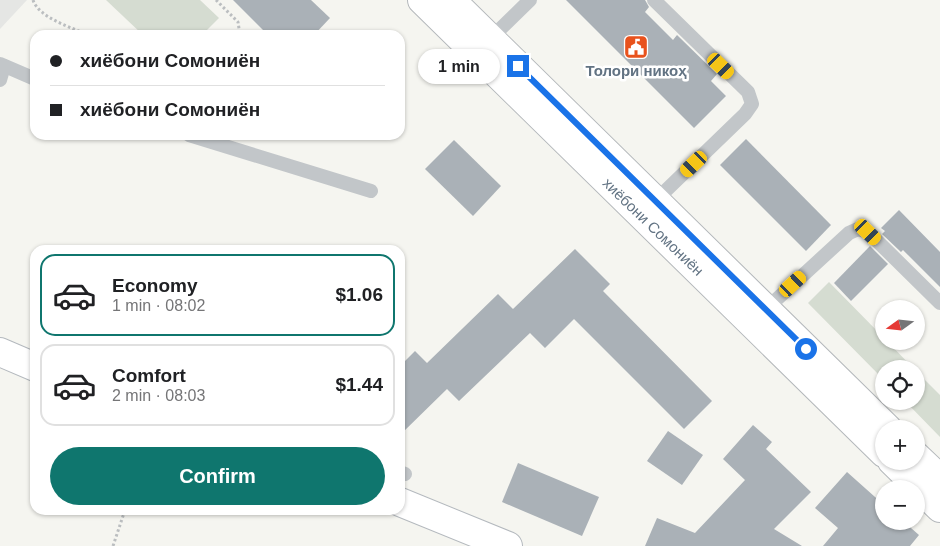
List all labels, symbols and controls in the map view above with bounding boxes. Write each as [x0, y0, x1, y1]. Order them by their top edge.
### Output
public building icon: Толори никоҳ [623, 34, 649, 60]
callout: 1 min [418, 48, 500, 84]
text: хиёбони Сомониён [80, 50, 260, 71]
car [704, 50, 737, 82]
route end [507, 55, 529, 77]
text: 1 min [438, 58, 480, 75]
place label: Толори никоҳ [585, 62, 687, 79]
text: хиёбони Сомониён [80, 99, 260, 120]
car [677, 148, 710, 180]
street label: хиёбони Сомониён [600, 174, 707, 279]
car [851, 216, 884, 248]
car [776, 268, 809, 300]
icon: car [52, 273, 97, 318]
text: Economy [112, 275, 198, 296]
text: $1.06 [335, 284, 383, 305]
text: 1 min · 08:02 [112, 297, 205, 314]
north arrow [875, 300, 925, 350]
map controls [875, 300, 925, 530]
route start [795, 338, 817, 360]
button: locate [875, 360, 925, 410]
icon: car [52, 363, 97, 408]
text: Comfort [112, 365, 186, 386]
text: $1.44 [335, 374, 383, 395]
text: 2 min · 08:03 [112, 387, 205, 404]
button: + [875, 420, 925, 470]
button: Confirm [50, 447, 385, 505]
button: − [875, 480, 925, 530]

